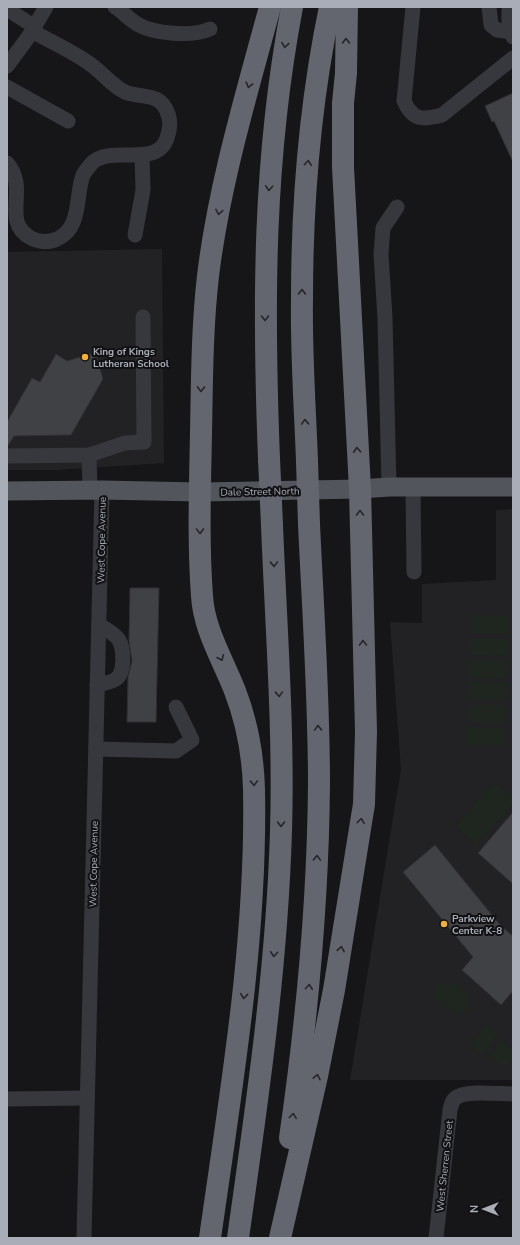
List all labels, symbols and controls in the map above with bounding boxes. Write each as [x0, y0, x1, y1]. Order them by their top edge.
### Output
one-way arrow [342, 38, 350, 44]
one-way arrow [281, 42, 290, 49]
one-way arrow [245, 82, 254, 89]
one-way arrow [303, 160, 312, 166]
one-way arrow [264, 185, 273, 191]
one-way arrow [215, 209, 224, 215]
one-way arrow [298, 289, 306, 295]
one-way arrow [261, 315, 269, 321]
place label: King of Kings Lutheran School [93, 345, 170, 371]
marker: King of Kings Lutheran School [80, 352, 90, 362]
one-way arrow [197, 386, 206, 392]
one-way arrow [301, 419, 310, 425]
one-way arrow [353, 447, 362, 453]
street label: Dale Street North [220, 484, 300, 500]
street label: West Cope Avenue [94, 497, 110, 583]
one-way arrow [356, 510, 364, 516]
one-way arrow [196, 528, 205, 534]
one-way arrow [269, 561, 278, 567]
one-way arrow [359, 640, 368, 646]
one-way arrow [216, 653, 224, 661]
one-way arrow [275, 691, 283, 697]
one-way arrow [314, 725, 322, 731]
one-way arrow [249, 780, 258, 786]
one-way arrow [357, 818, 366, 824]
street label: West Cope Avenue [86, 821, 102, 907]
one-way arrow [277, 821, 285, 827]
one-way arrow [313, 855, 321, 861]
place label: Parkview Center K-8 [452, 912, 502, 938]
marker: Parkview Center K-8 [439, 919, 449, 929]
one-way arrow [336, 946, 345, 953]
one-way arrow [270, 951, 279, 957]
one-way arrow [304, 984, 313, 990]
one-way arrow [239, 993, 248, 999]
one-way arrow [312, 1074, 320, 1080]
one-way arrow [288, 1113, 297, 1119]
street label: West Sherren Street [433, 1119, 457, 1212]
north arrow [464, 1189, 504, 1229]
text: N [467, 1205, 482, 1213]

